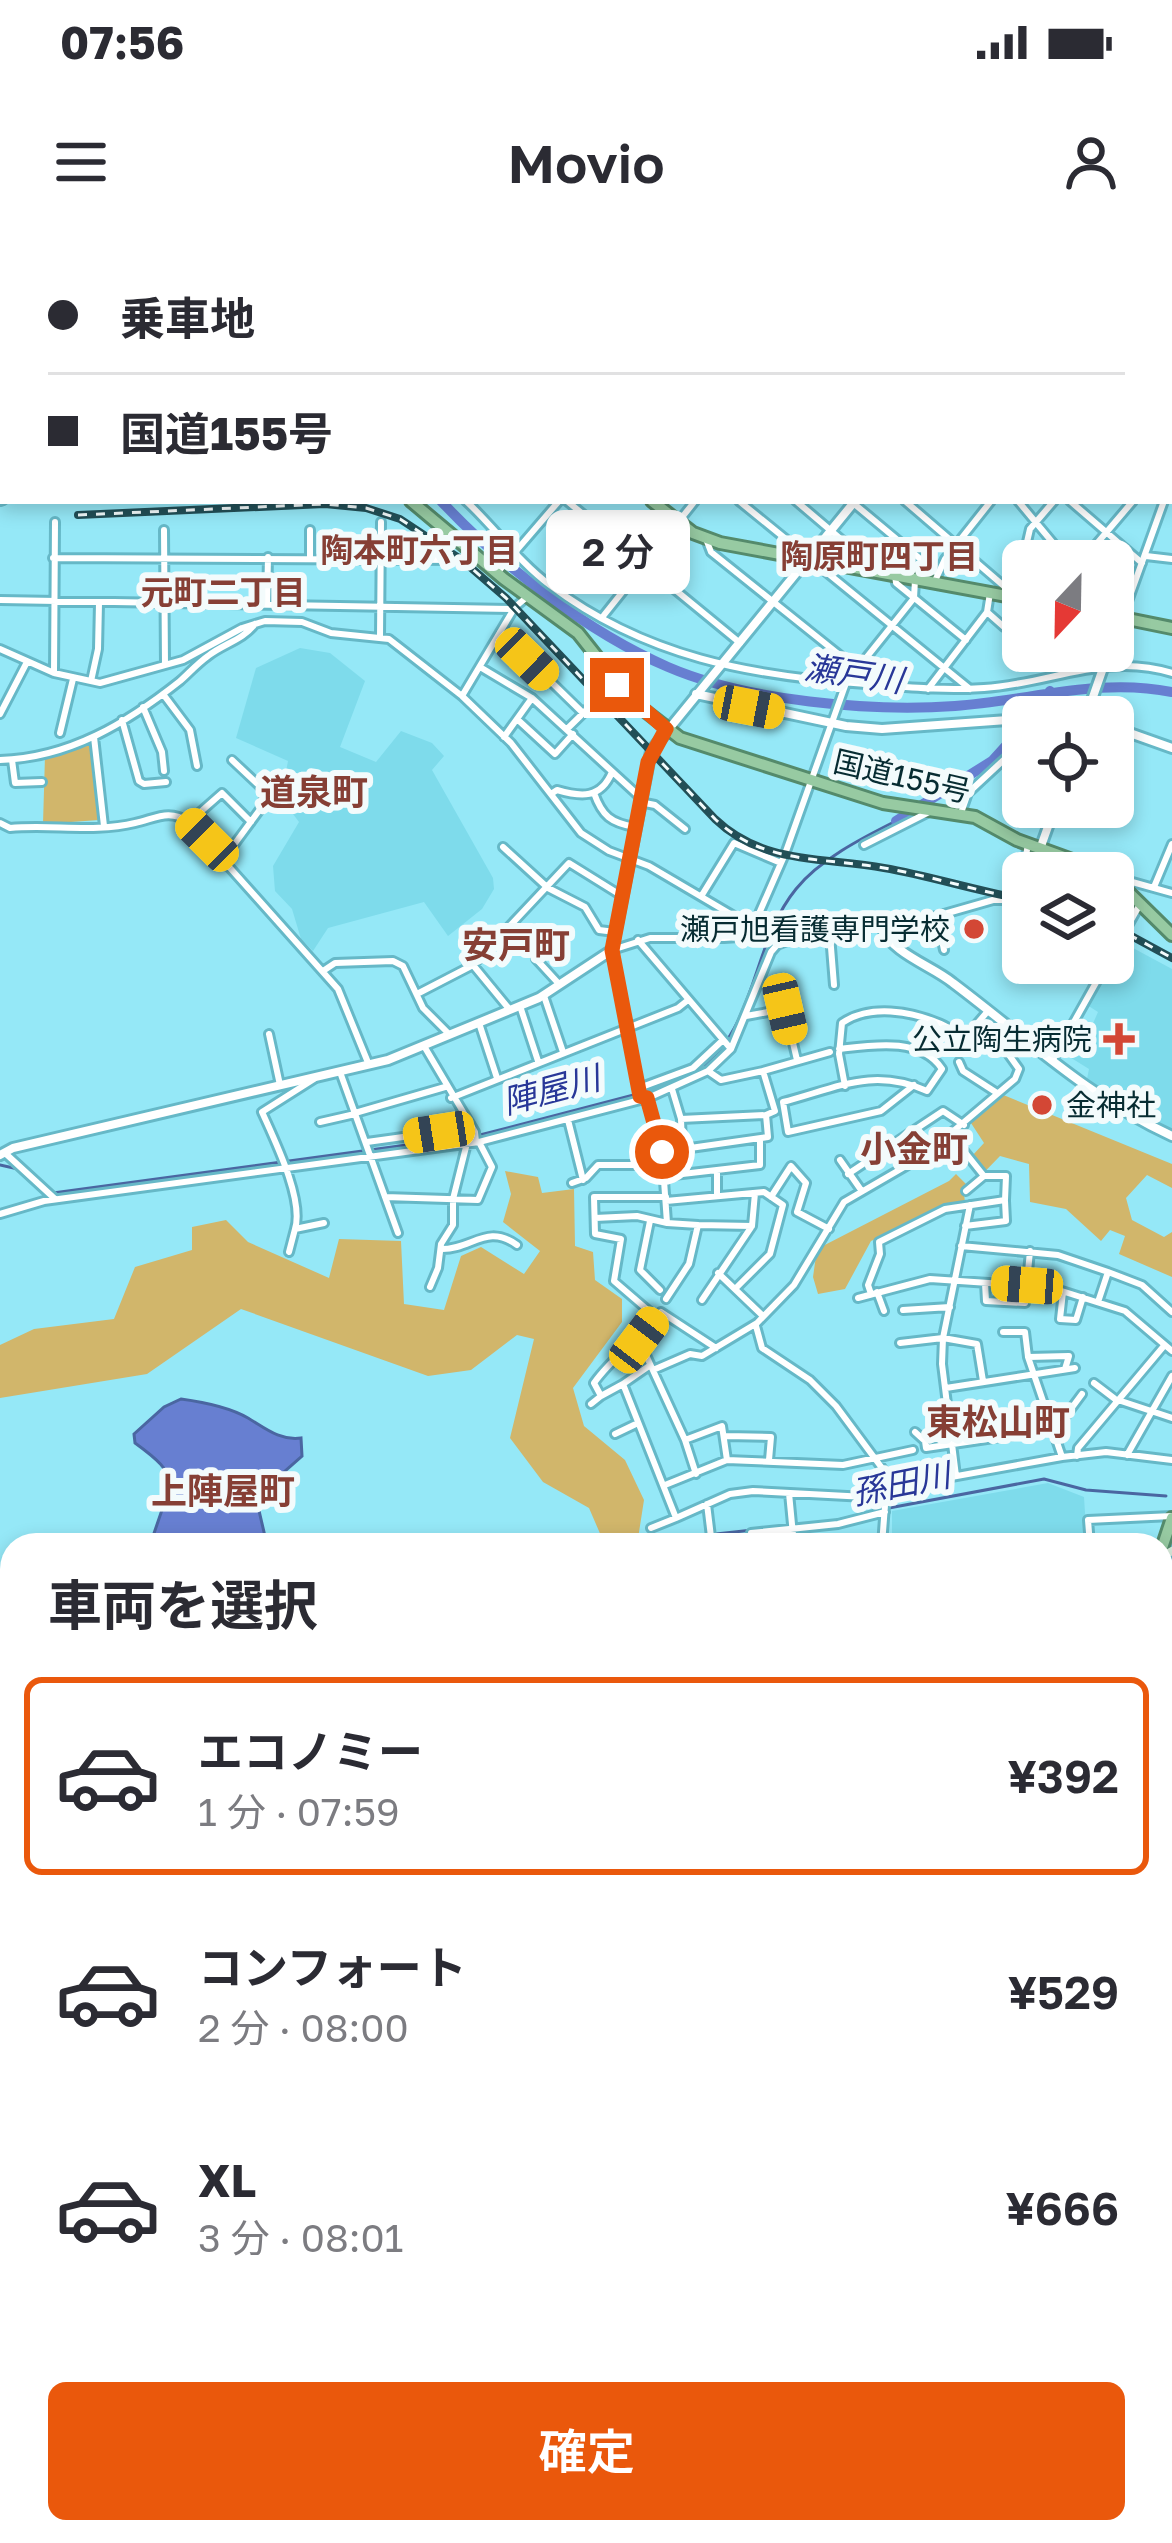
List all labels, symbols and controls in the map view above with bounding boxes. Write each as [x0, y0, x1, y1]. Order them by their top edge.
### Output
text: 07:56 [60, 15, 184, 69]
icon: menu [48, 129, 114, 195]
icon: person [1058, 129, 1124, 195]
text: Movio [507, 130, 665, 195]
text: 乗車地 [120, 291, 255, 345]
text: 国道155号 [120, 406, 333, 460]
callout: 2 分 [545, 511, 689, 595]
text: 2 分 [582, 528, 654, 575]
district label: 陶本町六丁目 [320, 530, 518, 569]
district label: 陶原町四丁目 [780, 536, 978, 575]
north arrow [1002, 540, 1134, 672]
map controls [1002, 540, 1134, 984]
district label: 元町二丁目 [141, 572, 306, 611]
car [489, 621, 565, 697]
water label: 瀬戸川 [802, 647, 909, 700]
route end [590, 658, 644, 712]
car [710, 682, 788, 732]
button: locate [1002, 696, 1134, 828]
street label: 国道155号 [830, 743, 974, 809]
district label: 道泉町 [260, 770, 368, 813]
car [169, 802, 245, 878]
button: layers [1002, 852, 1134, 984]
place label: 瀬戸旭看護専門学校 [680, 911, 950, 947]
marker: 瀬戸旭看護専門学校 [961, 916, 987, 942]
district label: 安戸町 [462, 923, 570, 966]
car [759, 970, 811, 1048]
place label: 公立陶生病院 [912, 1021, 1092, 1057]
marker: 公立陶生病院 [1103, 1023, 1135, 1055]
water label: 陣屋川 [498, 1057, 607, 1121]
place label: 金神社 [1066, 1087, 1156, 1123]
marker: 金神社 [1029, 1092, 1055, 1118]
car [401, 1109, 477, 1155]
route start [635, 1125, 689, 1179]
district label: 小金町 [860, 1127, 968, 1170]
car [990, 1265, 1064, 1305]
car [603, 1300, 675, 1380]
district label: 東松山町 [926, 1400, 1070, 1443]
water label: 孫田川 [849, 1454, 956, 1512]
district label: 上陣屋町 [151, 1469, 295, 1512]
text: 車両を選択 [48, 1572, 318, 1637]
icon: car [54, 1722, 162, 1830]
text: エコノミー [198, 1724, 423, 1778]
text: ¥392 [1008, 1749, 1119, 1803]
text: 1 分 · 07:59 [198, 1788, 400, 1835]
icon: car [54, 1938, 162, 2046]
text: コンフォート [198, 1940, 467, 1994]
text: ¥529 [1008, 1965, 1119, 2019]
text: 2 分 · 08:00 [198, 2004, 409, 2051]
text: XL [198, 2153, 256, 2207]
icon: car [54, 2154, 162, 2262]
text: ¥666 [1006, 2181, 1119, 2235]
text: 3 分 · 08:01 [198, 2214, 404, 2261]
button: 確定 [48, 2382, 1125, 2520]

